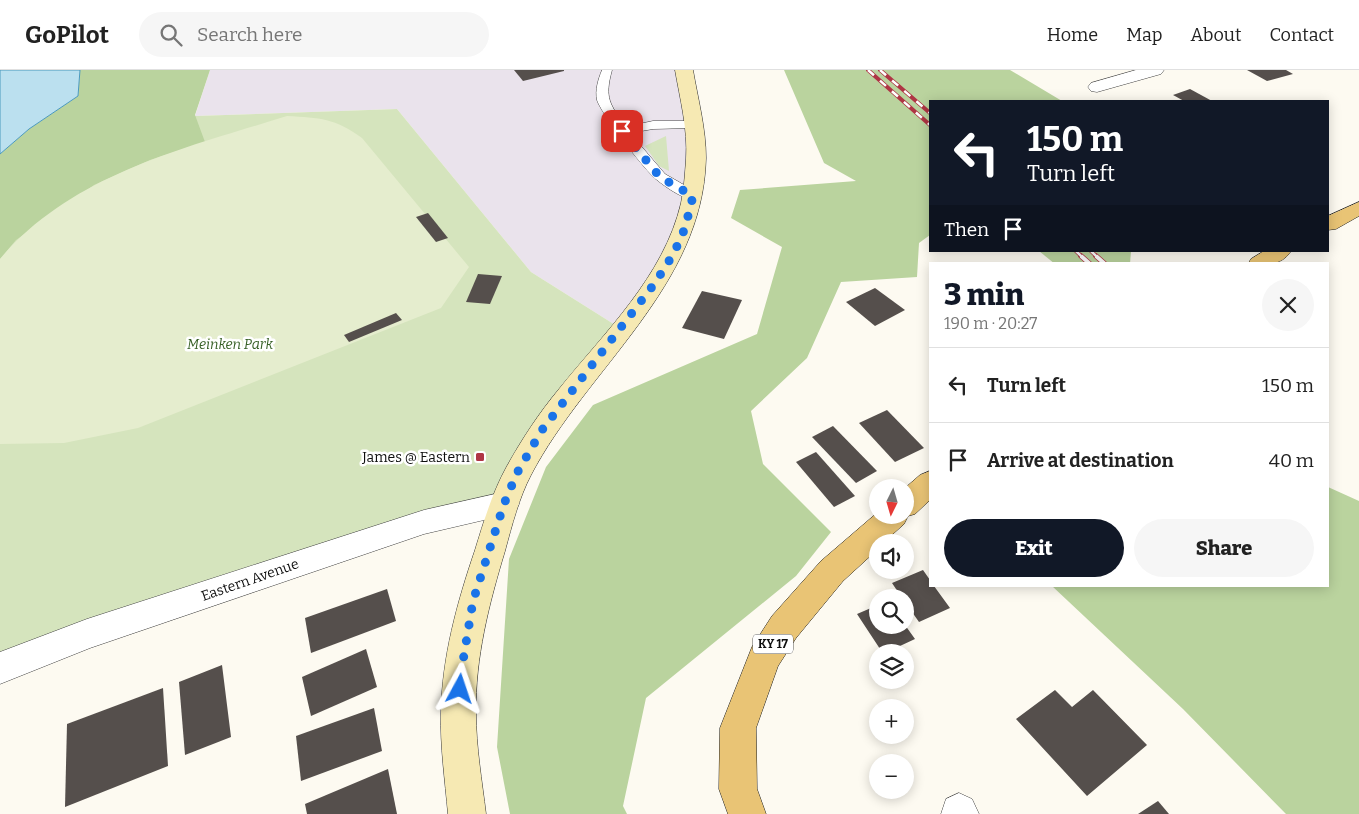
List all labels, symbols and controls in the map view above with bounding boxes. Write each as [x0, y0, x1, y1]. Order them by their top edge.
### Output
search box [139, 12, 489, 57]
text: GoPilot [25, 21, 109, 49]
icon: search [157, 21, 185, 49]
text: Search here [197, 23, 303, 46]
text: Home [1047, 24, 1098, 46]
text: Map [1126, 24, 1162, 46]
text: About [1190, 24, 1241, 46]
text: Contact [1269, 24, 1334, 46]
pin [601, 110, 643, 152]
icon: arrive [608, 117, 636, 145]
text: 150 m [1027, 118, 1123, 160]
icon: left [944, 120, 1009, 185]
text: Turn left [1027, 160, 1115, 187]
icon: arrive [999, 215, 1027, 243]
text: Then [944, 218, 989, 241]
text: 3 min [944, 277, 1024, 313]
button: close [1262, 279, 1314, 331]
text: 190 m · 20:27 [944, 314, 1037, 333]
park label: Meinken Park [187, 336, 273, 353]
icon: left [944, 371, 972, 399]
text: Turn left [987, 374, 1066, 397]
text: 150 m [1262, 374, 1314, 397]
icon: arrive [944, 446, 972, 474]
place label: James @ Eastern [361, 449, 470, 466]
text: Arrive at destination [987, 449, 1174, 472]
text: 40 m [1269, 449, 1314, 472]
marker: James @ Eastern [474, 451, 486, 463]
north arrow [869, 479, 914, 524]
map controls [869, 479, 914, 799]
button: Exit [944, 519, 1124, 577]
button: Share [1134, 519, 1314, 577]
button: sound [869, 534, 914, 579]
street label: Eastern Avenue [199, 555, 301, 605]
button: search [869, 589, 914, 634]
road number: KY 17 [753, 634, 793, 654]
button: layers [869, 644, 914, 689]
position arrow [433, 662, 485, 714]
button: + [869, 699, 914, 744]
button: − [869, 754, 914, 799]

